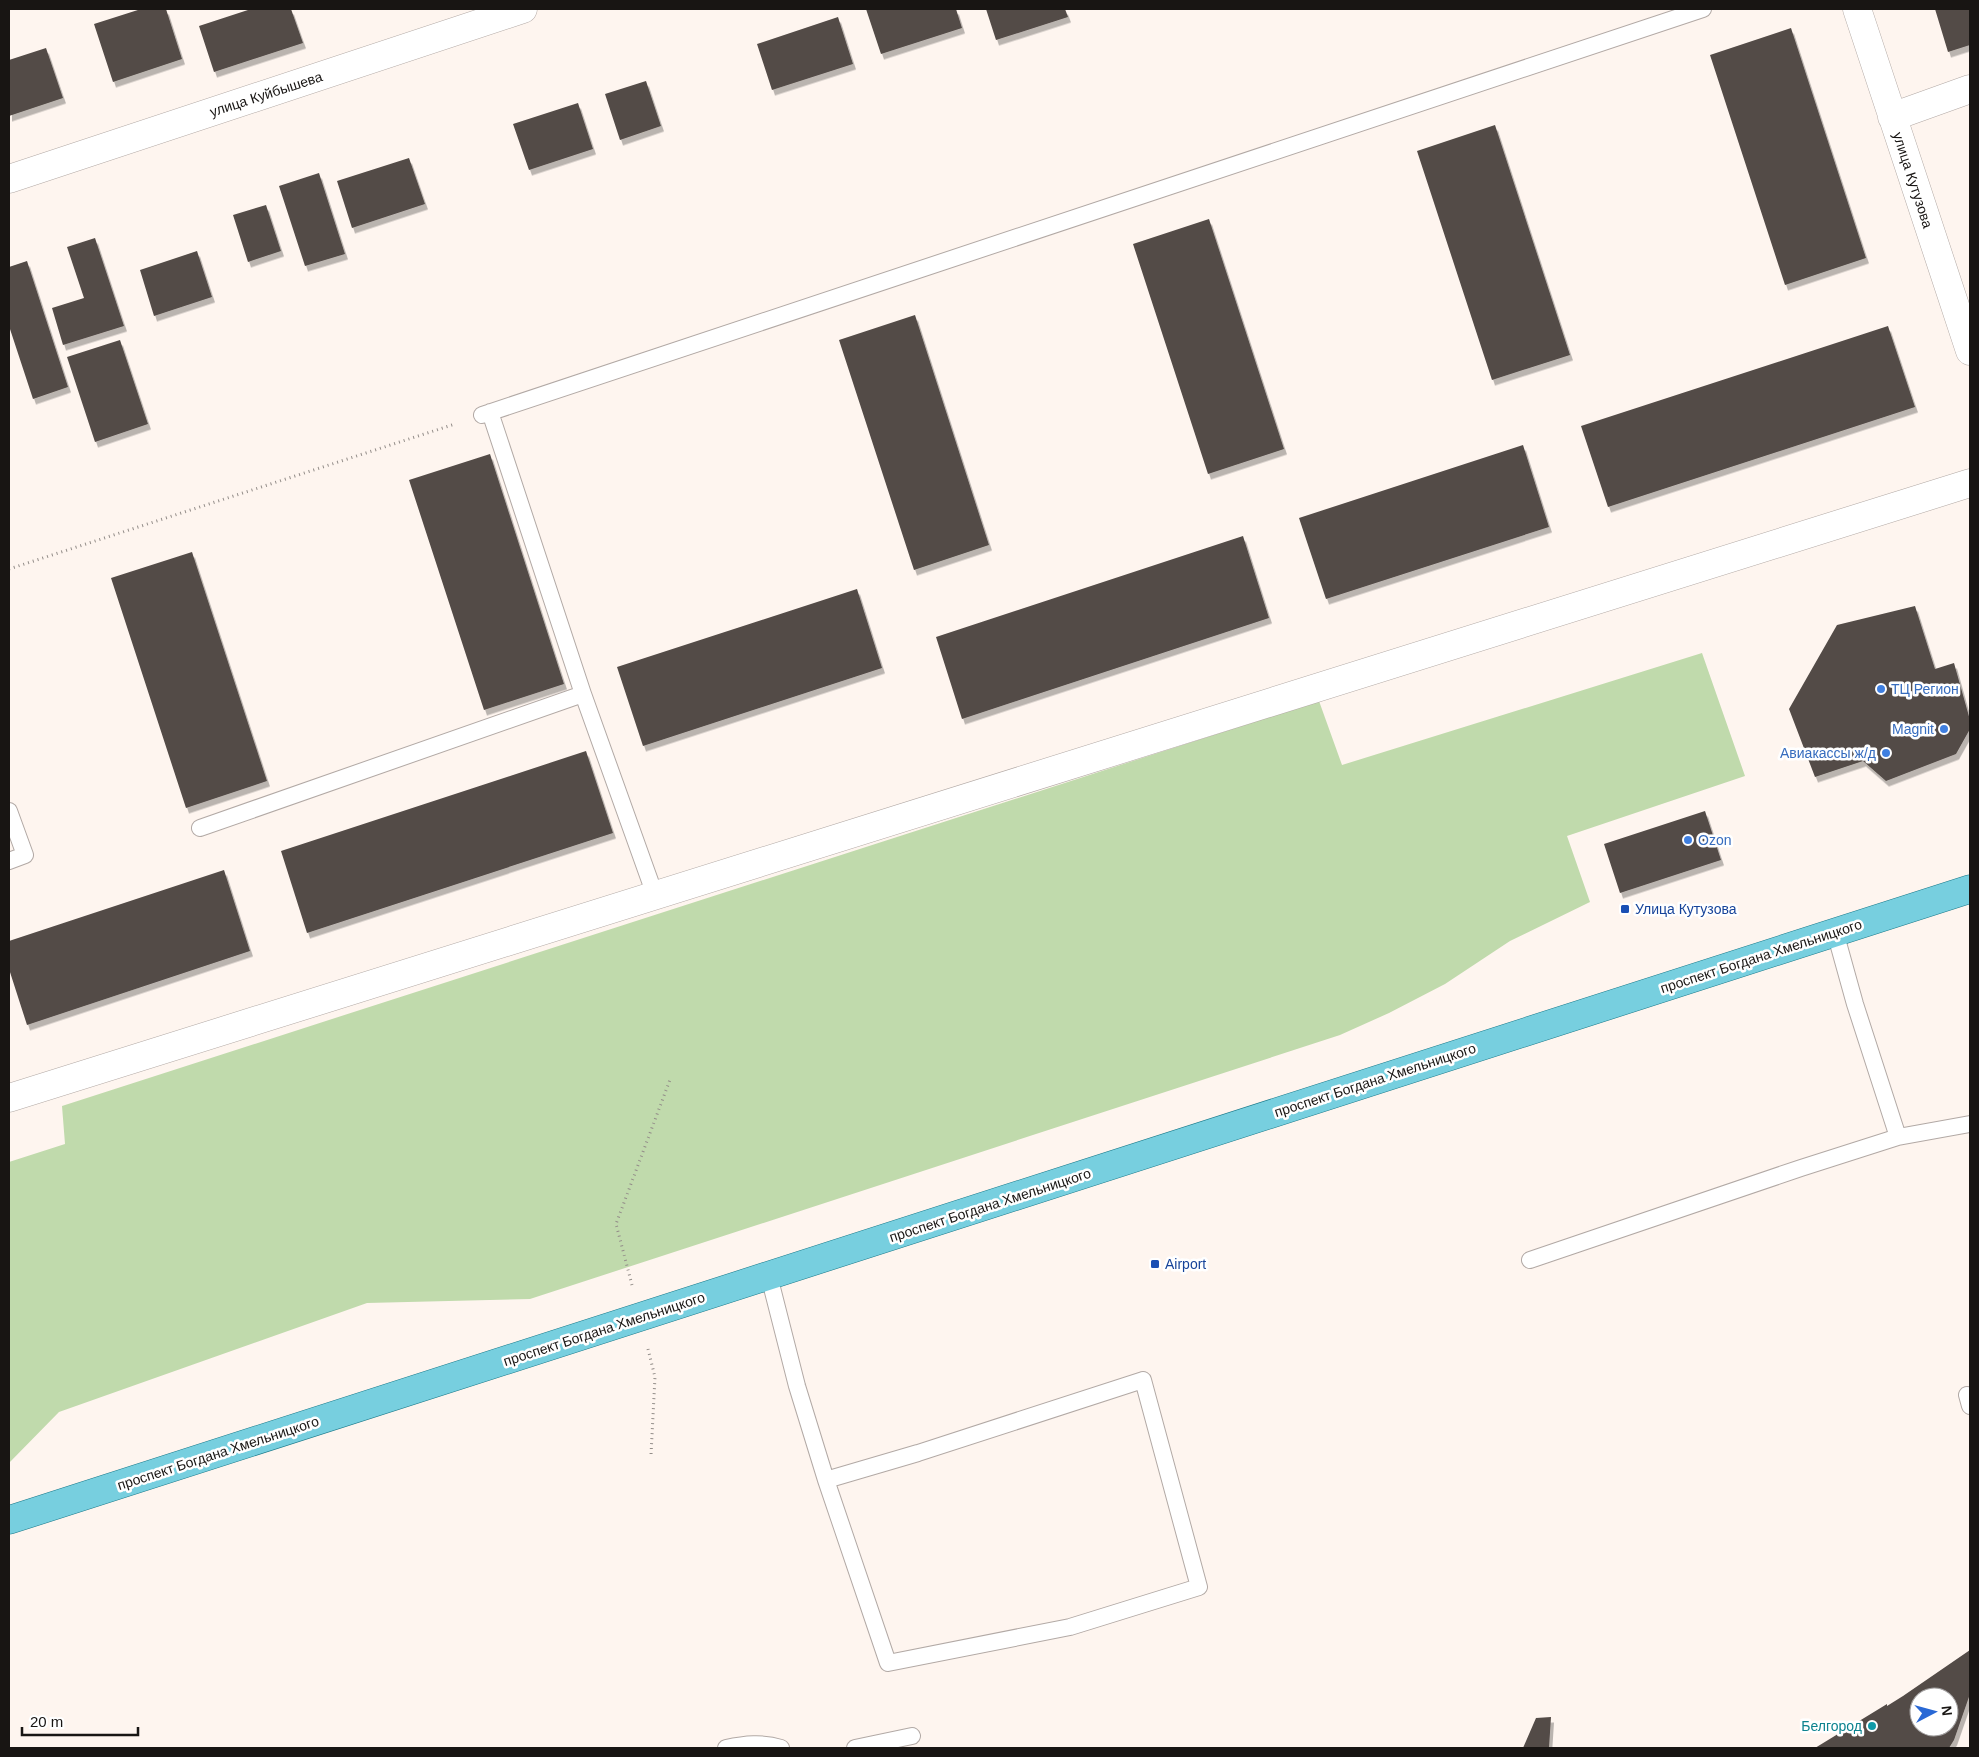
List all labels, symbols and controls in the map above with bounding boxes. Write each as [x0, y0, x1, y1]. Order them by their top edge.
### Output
street label: улица Куйбышева [208, 68, 325, 120]
street label: улица Кутузова [1890, 130, 1936, 230]
place label: ТЦ Регион [1891, 681, 1959, 697]
marker: ТЦ Регион [1875, 683, 1887, 695]
place label: Magnit [1892, 721, 1934, 737]
marker: Magnit [1938, 723, 1950, 735]
place label: Авиакассы ж/д [1780, 745, 1876, 761]
marker: Авиакассы ж/д [1880, 747, 1892, 759]
place label: Ozon [1698, 832, 1731, 848]
marker: Ozon [1682, 834, 1694, 846]
place label: Улица Кутузова [1635, 901, 1737, 917]
marker: Улица Кутузова [1619, 903, 1631, 915]
street label: проспект Богдана Хмельницкого [1658, 916, 1864, 996]
street label: проспект Богдана Хмельницкого [1272, 1040, 1478, 1120]
street label: проспект Богдана Хмельницкого [887, 1165, 1093, 1245]
place label: Airport [1165, 1256, 1206, 1272]
marker: Airport [1149, 1258, 1161, 1270]
street label: проспект Богдана Хмельницкого [501, 1289, 707, 1369]
street label: проспект Богдана Хмельницкого [115, 1413, 321, 1493]
north arrow [1909, 1687, 1959, 1737]
scale bar [22, 1704, 139, 1736]
text: N [1938, 1705, 1955, 1717]
text: 20 m [30, 1713, 63, 1730]
place label: Белгород [1801, 1718, 1862, 1734]
marker: Белгород [1866, 1720, 1878, 1732]

